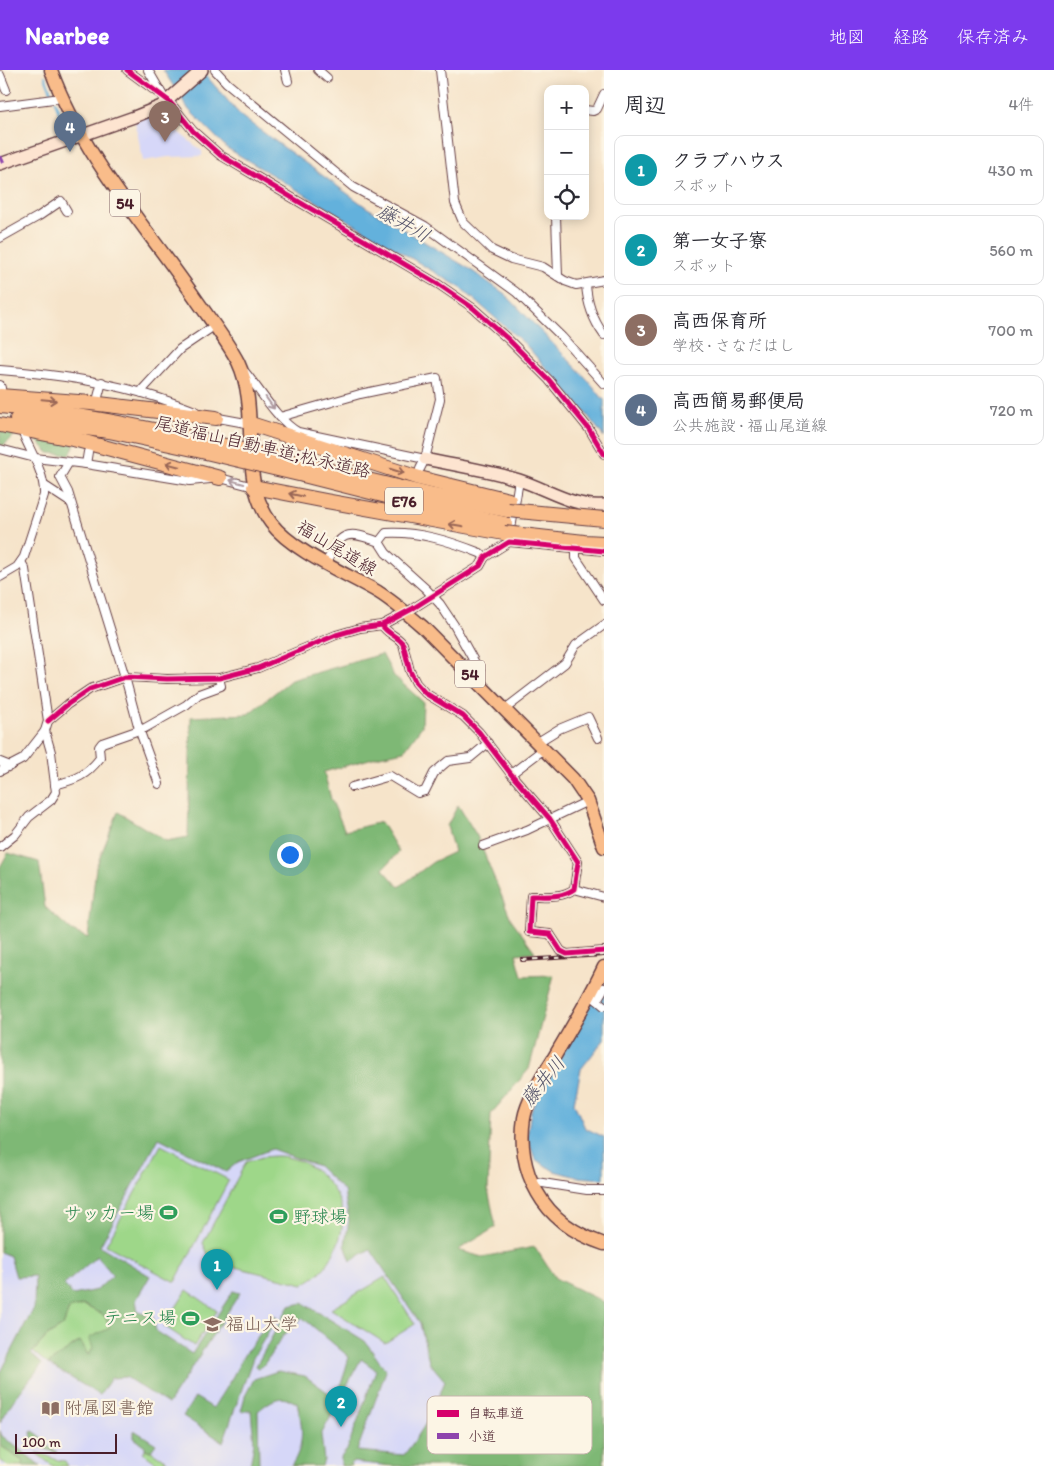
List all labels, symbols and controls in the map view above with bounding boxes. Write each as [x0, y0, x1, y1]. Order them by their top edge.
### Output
text: Nearbee [25, 21, 109, 50]
text: 地図 [829, 26, 865, 48]
text: 経路 [893, 26, 929, 48]
text: 保存済み [957, 26, 1029, 48]
map controls [544, 85, 589, 220]
button: + [544, 85, 589, 130]
text: 周辺 [624, 92, 666, 117]
text: 4件 [1008, 95, 1034, 114]
pin: 3 [149, 101, 181, 142]
pin: 4 [54, 111, 86, 152]
button: − [544, 130, 589, 175]
text: クラブハウス [672, 149, 785, 172]
text: 1 [637, 161, 645, 180]
text: 430 m [988, 161, 1033, 180]
button: locate [544, 175, 589, 220]
text: スポット [672, 176, 736, 195]
road number: 54 [110, 190, 140, 216]
water label: 藤井川 [374, 199, 434, 247]
text: 第一女子寮 [672, 229, 767, 252]
text: 2 [637, 241, 645, 260]
text: 560 m [989, 241, 1033, 260]
text: スポット [672, 256, 736, 275]
text: 高西保育所 [672, 309, 767, 332]
text: 3 [637, 321, 645, 340]
text: 700 m [988, 321, 1033, 340]
text: 学校 · さなだはし [672, 336, 795, 355]
text: 高西簡易郵便局 [672, 389, 805, 412]
one-way arrow [40, 395, 56, 404]
one-way arrow [264, 396, 275, 409]
text: 4 [636, 401, 646, 420]
text: 720 m [990, 401, 1033, 420]
street label: 尾道福山自動車道;松永道路 [153, 411, 373, 483]
text: 公共施設 · 福山尾道線 [672, 416, 827, 435]
one-way arrow [165, 460, 181, 469]
one-way arrow [389, 467, 405, 477]
one-way arrow [230, 477, 246, 486]
road number: E76 [385, 488, 423, 514]
one-way arrow [288, 490, 304, 499]
street label: 福山尾道線 [293, 515, 381, 581]
one-way arrow [448, 519, 464, 529]
road number: 54 [455, 660, 485, 688]
your location [277, 842, 303, 868]
water label: 藤井川 [516, 1052, 570, 1110]
place label: サッカー場 [64, 1202, 154, 1224]
sports icon: サッカー場 [158, 1203, 178, 1223]
place label: 野球場 [293, 1206, 347, 1228]
sports icon: 野球場 [269, 1207, 289, 1227]
pin: 1 [201, 1249, 233, 1290]
place label: テニス場 [104, 1307, 176, 1329]
sports icon: テニス場 [180, 1308, 200, 1328]
place label: 福山大学 [226, 1313, 298, 1335]
school or university icon: 福山大学 [202, 1314, 222, 1334]
pin: 2 [325, 1386, 357, 1427]
legend [427, 1396, 592, 1454]
place label: 附属図書館 [64, 1397, 154, 1419]
library icon: 附属図書館 [40, 1398, 60, 1418]
text: 自転車道 [468, 1405, 524, 1422]
text: 小道 [468, 1428, 496, 1445]
scale bar [15, 1431, 118, 1454]
text: 100 m [22, 1434, 61, 1451]

